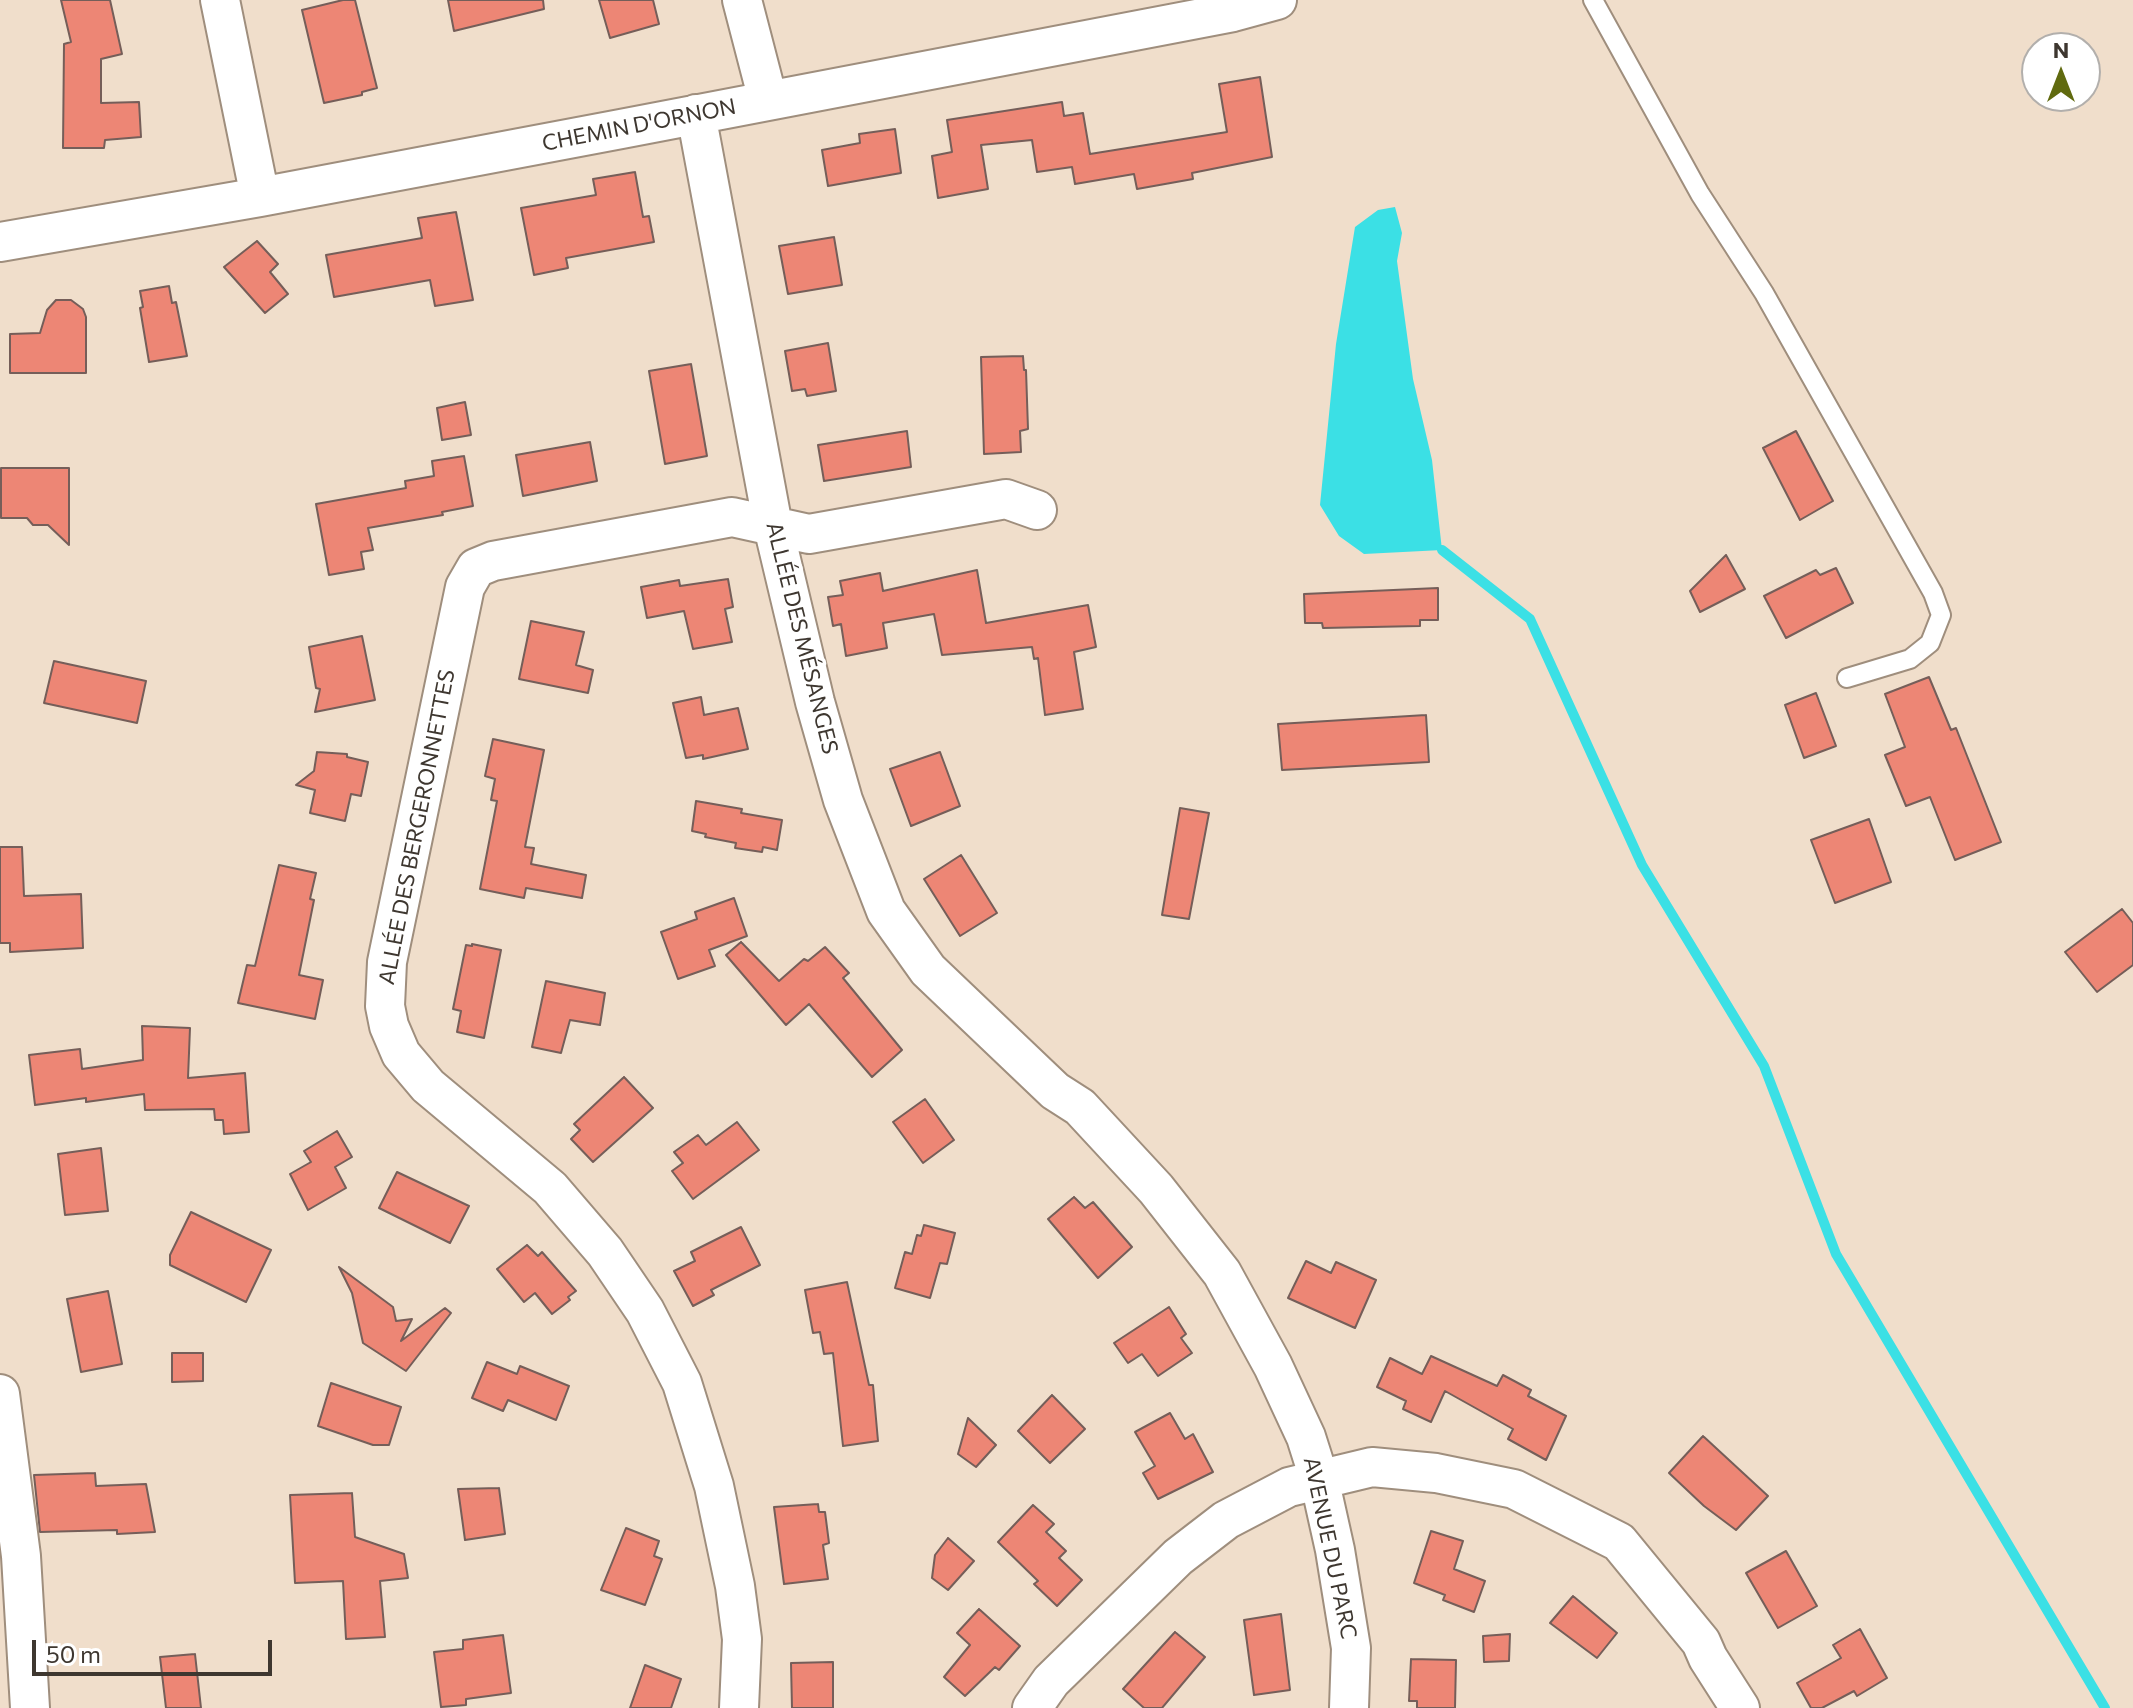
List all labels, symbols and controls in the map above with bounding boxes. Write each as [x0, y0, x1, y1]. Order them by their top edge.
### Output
north arrow [2021, 32, 2101, 112]
text: N [2053, 36, 2069, 63]
street label: CHEMIN D'ORNON [540, 93, 738, 157]
street label: ALLÉE DES MÉSANGES [760, 519, 844, 757]
street label: ALLÉE DES BERGERONNETTES [373, 667, 461, 987]
street label: AVENUE DU PARC [1298, 1455, 1362, 1641]
scale bar [36, 1624, 276, 1674]
text: 50 m [46, 1639, 101, 1668]

